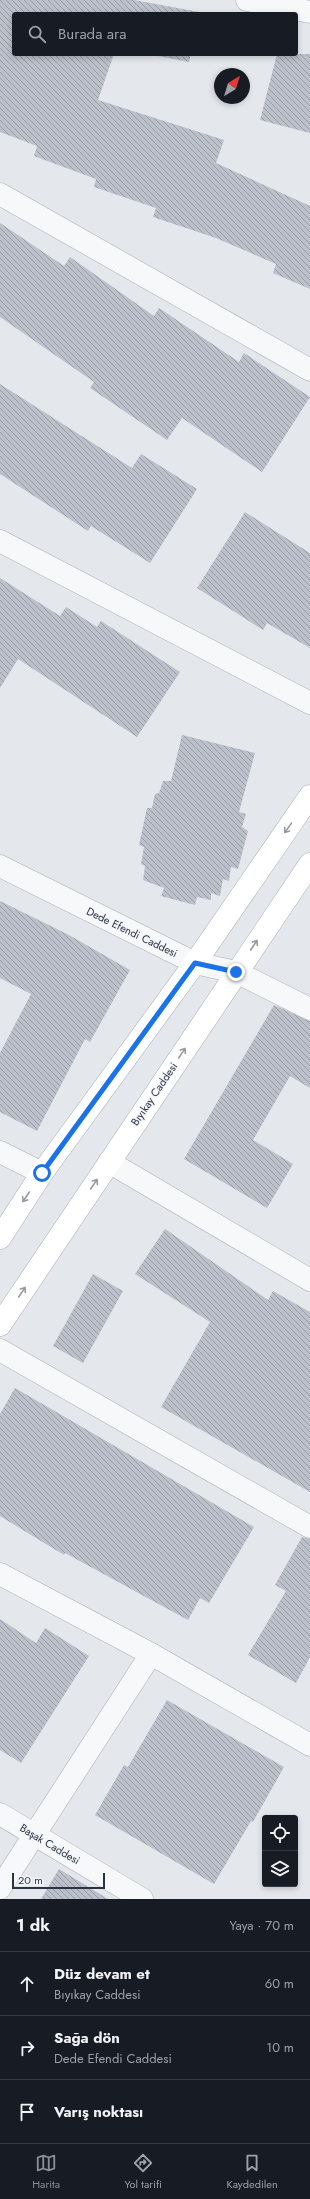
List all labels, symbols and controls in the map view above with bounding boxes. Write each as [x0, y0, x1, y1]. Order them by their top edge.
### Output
search box [12, 12, 298, 56]
icon: search [26, 23, 48, 45]
text: Burada ara [58, 23, 126, 45]
north arrow [214, 68, 250, 104]
one-way arrow [284, 823, 292, 834]
street label: Dede Efendi Caddesi [84, 903, 180, 961]
one-way arrow [250, 940, 258, 951]
route end [227, 963, 245, 981]
one-way arrow [178, 1047, 186, 1059]
street label: Bıyıkay Caddesi [127, 1059, 181, 1129]
route start [33, 1164, 51, 1182]
one-way arrow [90, 1179, 98, 1190]
one-way arrow [22, 1191, 30, 1203]
one-way arrow [18, 1287, 26, 1298]
map controls [262, 1815, 298, 1887]
button: locate [262, 1815, 298, 1851]
street label: Başak Caddesi [17, 1820, 83, 1868]
button: layers [262, 1851, 298, 1887]
scale bar [12, 1871, 105, 1890]
text: 20 m [18, 1872, 43, 1888]
text: 1 dk [16, 1913, 50, 1937]
text: Yaya · 70 m [229, 1916, 294, 1935]
text: Düz devam et [54, 1963, 150, 1985]
icon: ahead [16, 1973, 38, 1995]
text: 60 m [265, 1974, 294, 1993]
text: Bıyıkay Caddesi [54, 1985, 141, 2004]
text: Sağa dön [54, 2027, 120, 2049]
icon: right [16, 2037, 38, 2059]
text: 10 m [266, 2038, 294, 2057]
text: Dede Efendi Caddesi [54, 2049, 172, 2068]
icon: arrive [16, 2101, 38, 2123]
text: Varış noktası [54, 2101, 143, 2123]
tab: Harita [32, 2152, 60, 2192]
tab: Yol tarifi [124, 2152, 162, 2192]
tab: Kaydedilen [226, 2152, 278, 2192]

